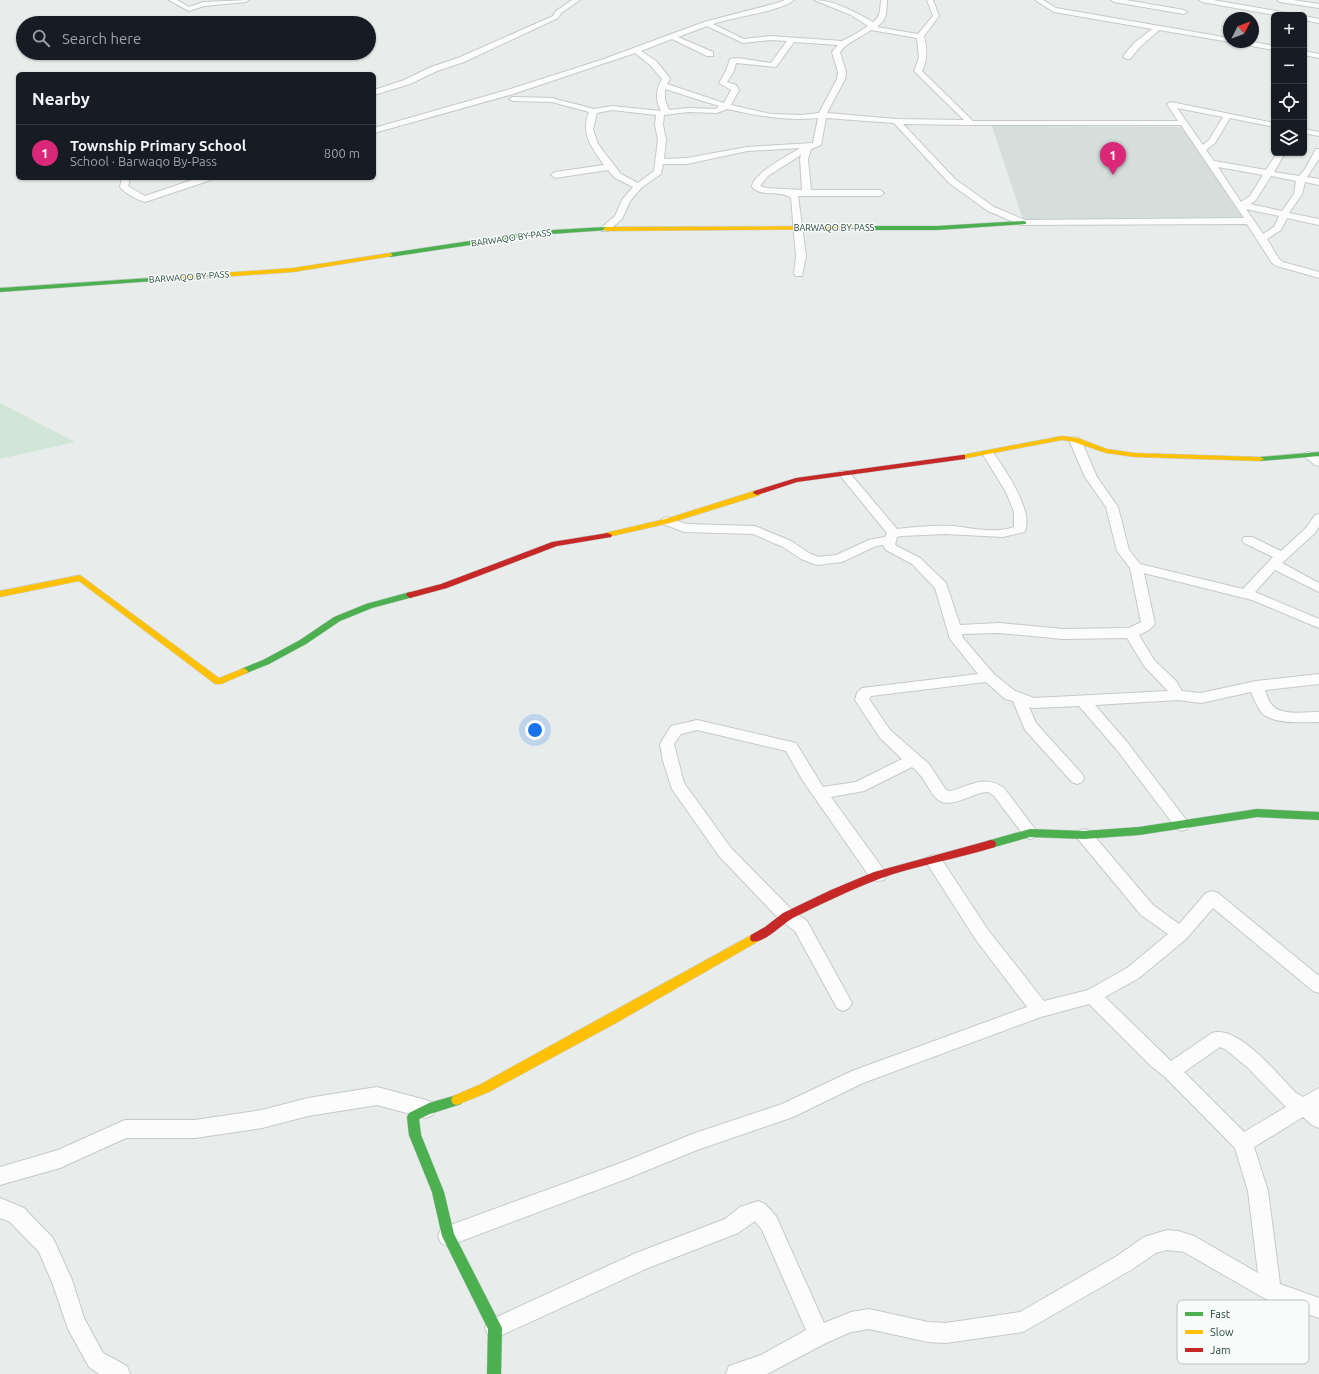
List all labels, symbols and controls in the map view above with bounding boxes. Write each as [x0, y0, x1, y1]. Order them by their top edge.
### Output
north arrow [1223, 12, 1259, 48]
map controls [1271, 12, 1307, 156]
button: + [1271, 12, 1307, 48]
search box [16, 16, 376, 60]
icon: search [30, 27, 52, 49]
text: Search here [62, 30, 141, 47]
button: − [1271, 48, 1307, 84]
button: locate [1271, 84, 1307, 120]
text: Nearby [32, 89, 90, 108]
button: layers [1271, 120, 1307, 156]
text: Township Primary School [70, 137, 246, 154]
pin: 1 [1100, 142, 1126, 175]
text: 1 [41, 146, 49, 160]
text: 800 m [324, 146, 360, 160]
text: School · Barwaqo By-Pass [70, 154, 217, 168]
street label: BARWAQO BY-PASS [794, 223, 875, 233]
street label: BARWAQO BY-PASS [470, 227, 552, 249]
street label: BARWAQO BY-PASS [148, 269, 230, 285]
your location [525, 720, 545, 740]
legend [1177, 1300, 1309, 1364]
text: Fast [1210, 1308, 1231, 1320]
text: Slow [1210, 1326, 1234, 1338]
text: Jam [1210, 1344, 1231, 1356]

